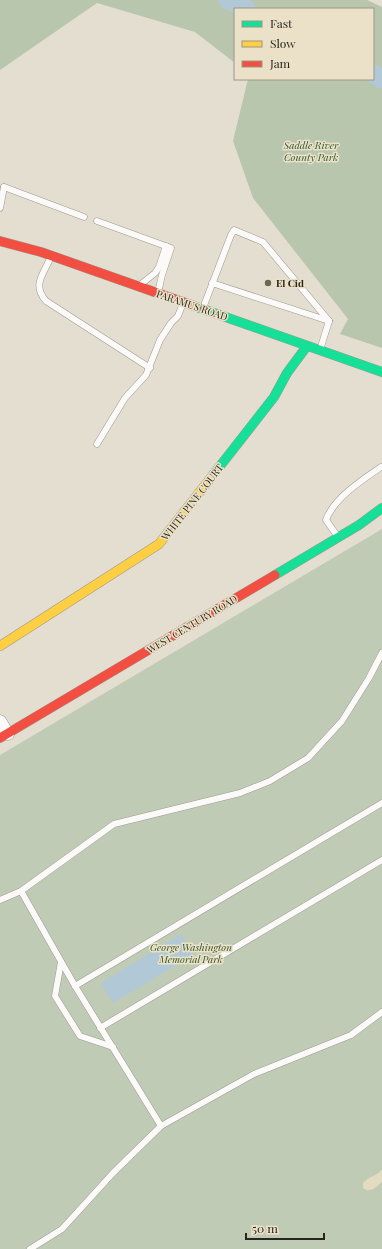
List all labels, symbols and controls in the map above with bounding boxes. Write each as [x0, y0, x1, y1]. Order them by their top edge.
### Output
legend [234, 8, 374, 80]
text: Fast [270, 15, 293, 31]
text: Slow [270, 35, 296, 51]
text: Jam [269, 55, 291, 71]
park label: Saddle River County Park [283, 138, 339, 164]
place label: El Cid [276, 276, 304, 290]
marker: El Cid [263, 278, 273, 288]
street label: PARAMUS ROAD [154, 286, 230, 324]
street label: WHITE PINE COURT [157, 461, 226, 544]
street label: WEST CENTURY ROAD [143, 591, 240, 657]
park label: George Washington Memorial Park [150, 940, 232, 966]
scale bar [246, 1215, 324, 1241]
text: 50 m [252, 1220, 278, 1236]

